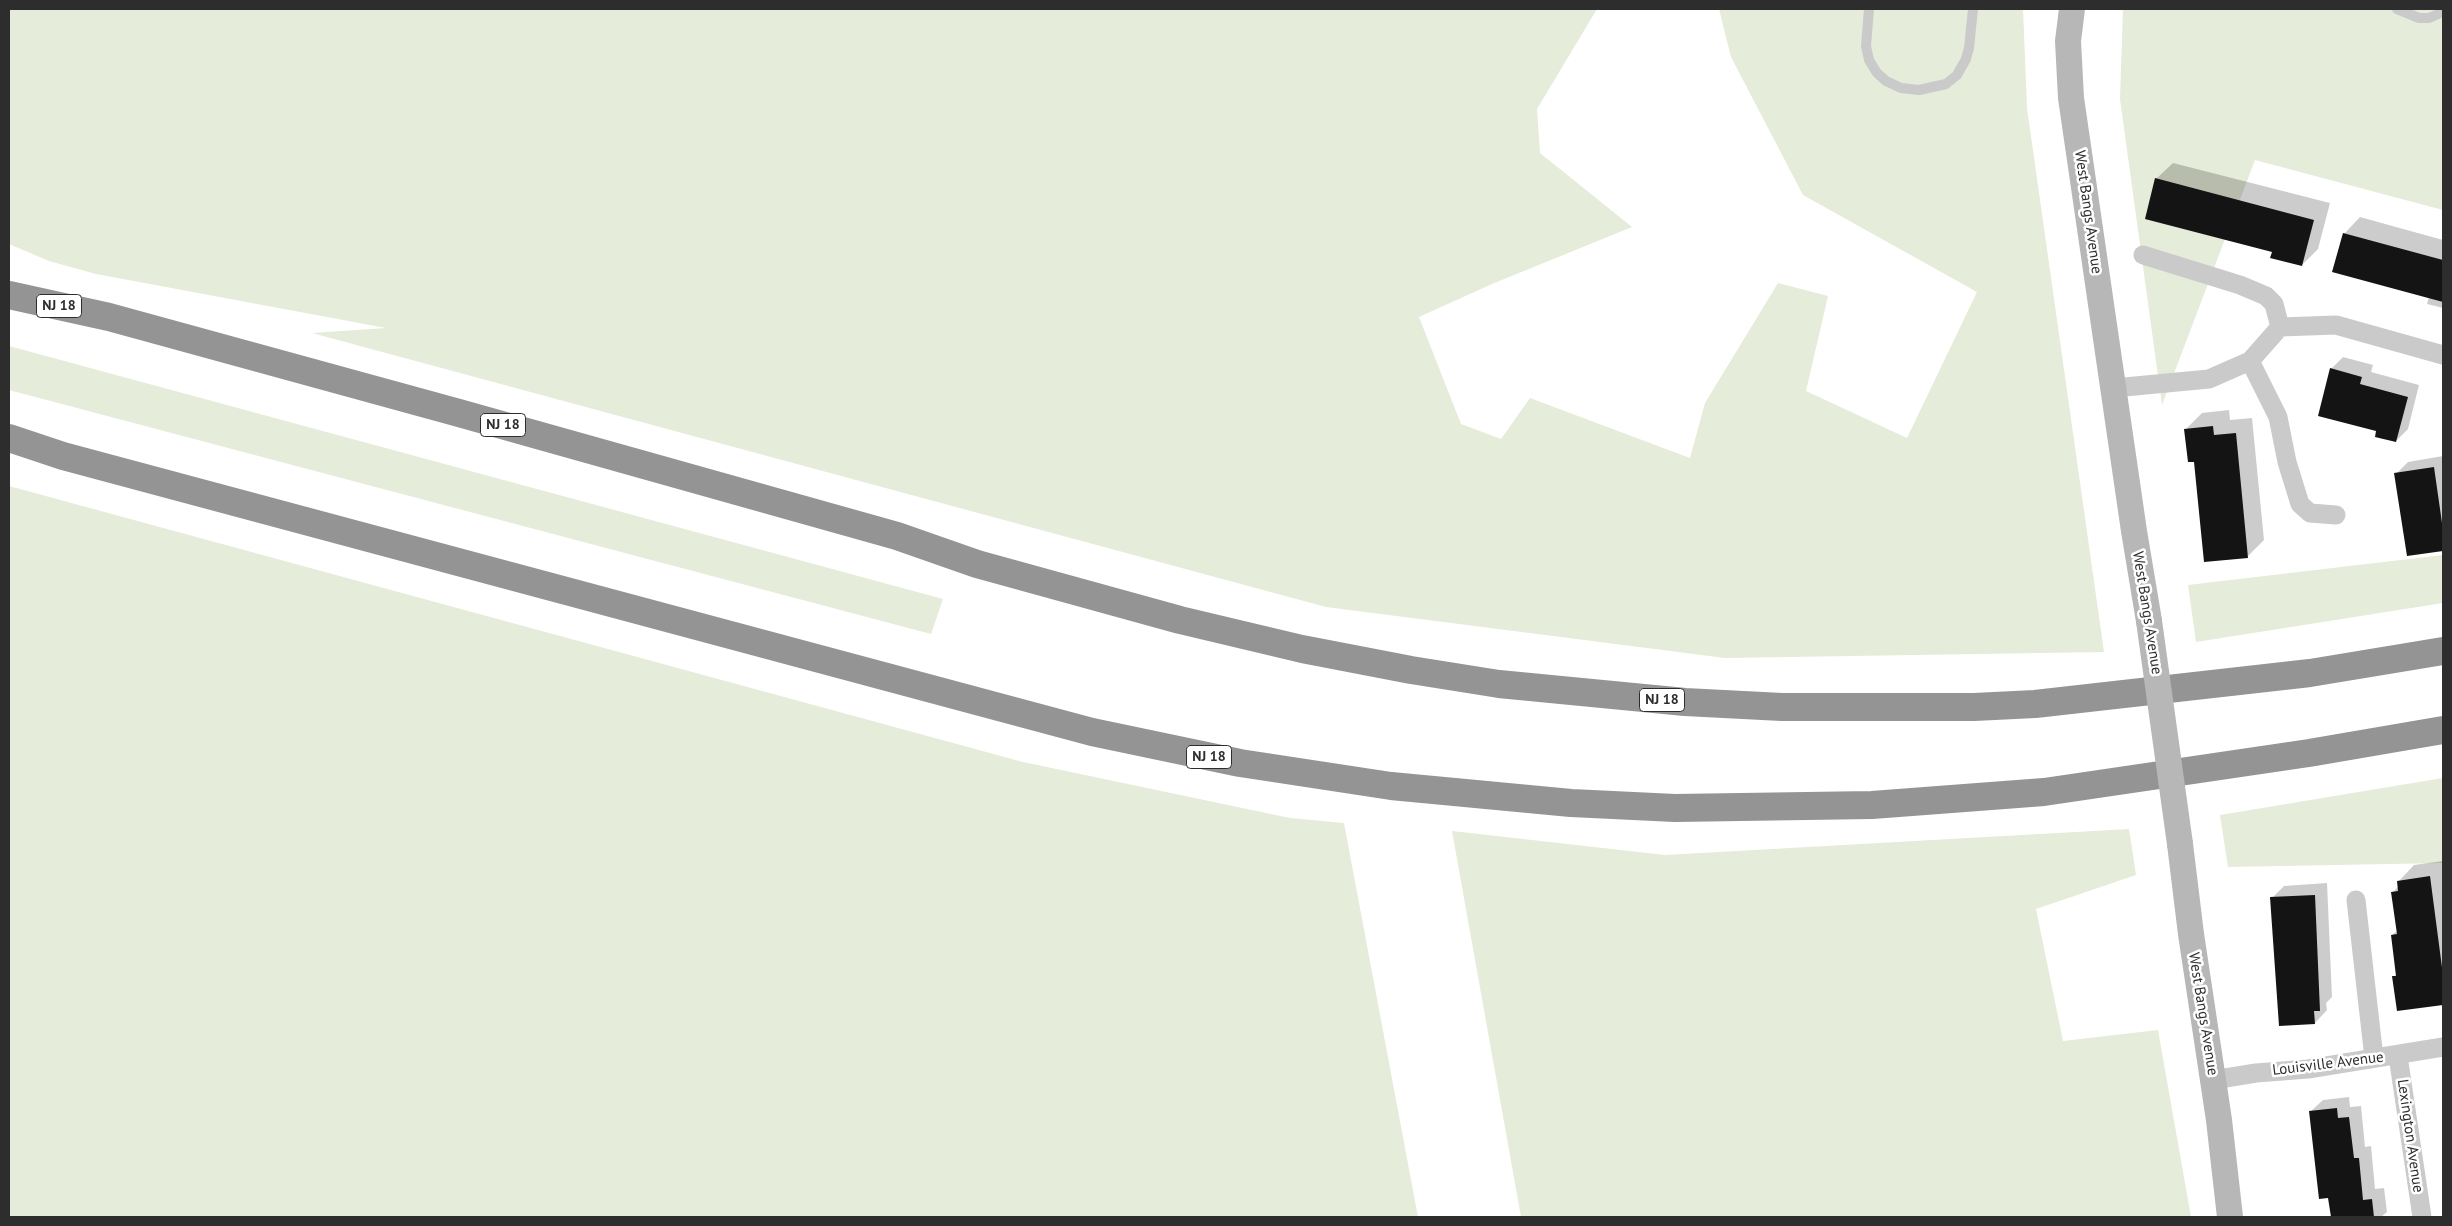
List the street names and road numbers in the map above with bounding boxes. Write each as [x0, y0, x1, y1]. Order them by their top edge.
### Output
street label: West Bangs Avenue [2070, 149, 2106, 275]
road number: NJ 18 [36, 294, 82, 318]
road number: NJ 18 [480, 414, 526, 436]
street label: West Bangs Avenue [2128, 550, 2166, 676]
road number: NJ 18 [1640, 688, 1684, 712]
road number: NJ 18 [1186, 746, 1232, 769]
street label: West Bangs Avenue [2184, 951, 2222, 1077]
street label: Louisville Avenue [2271, 1048, 2385, 1080]
street label: Lexington Avenue [2393, 1078, 2427, 1194]

